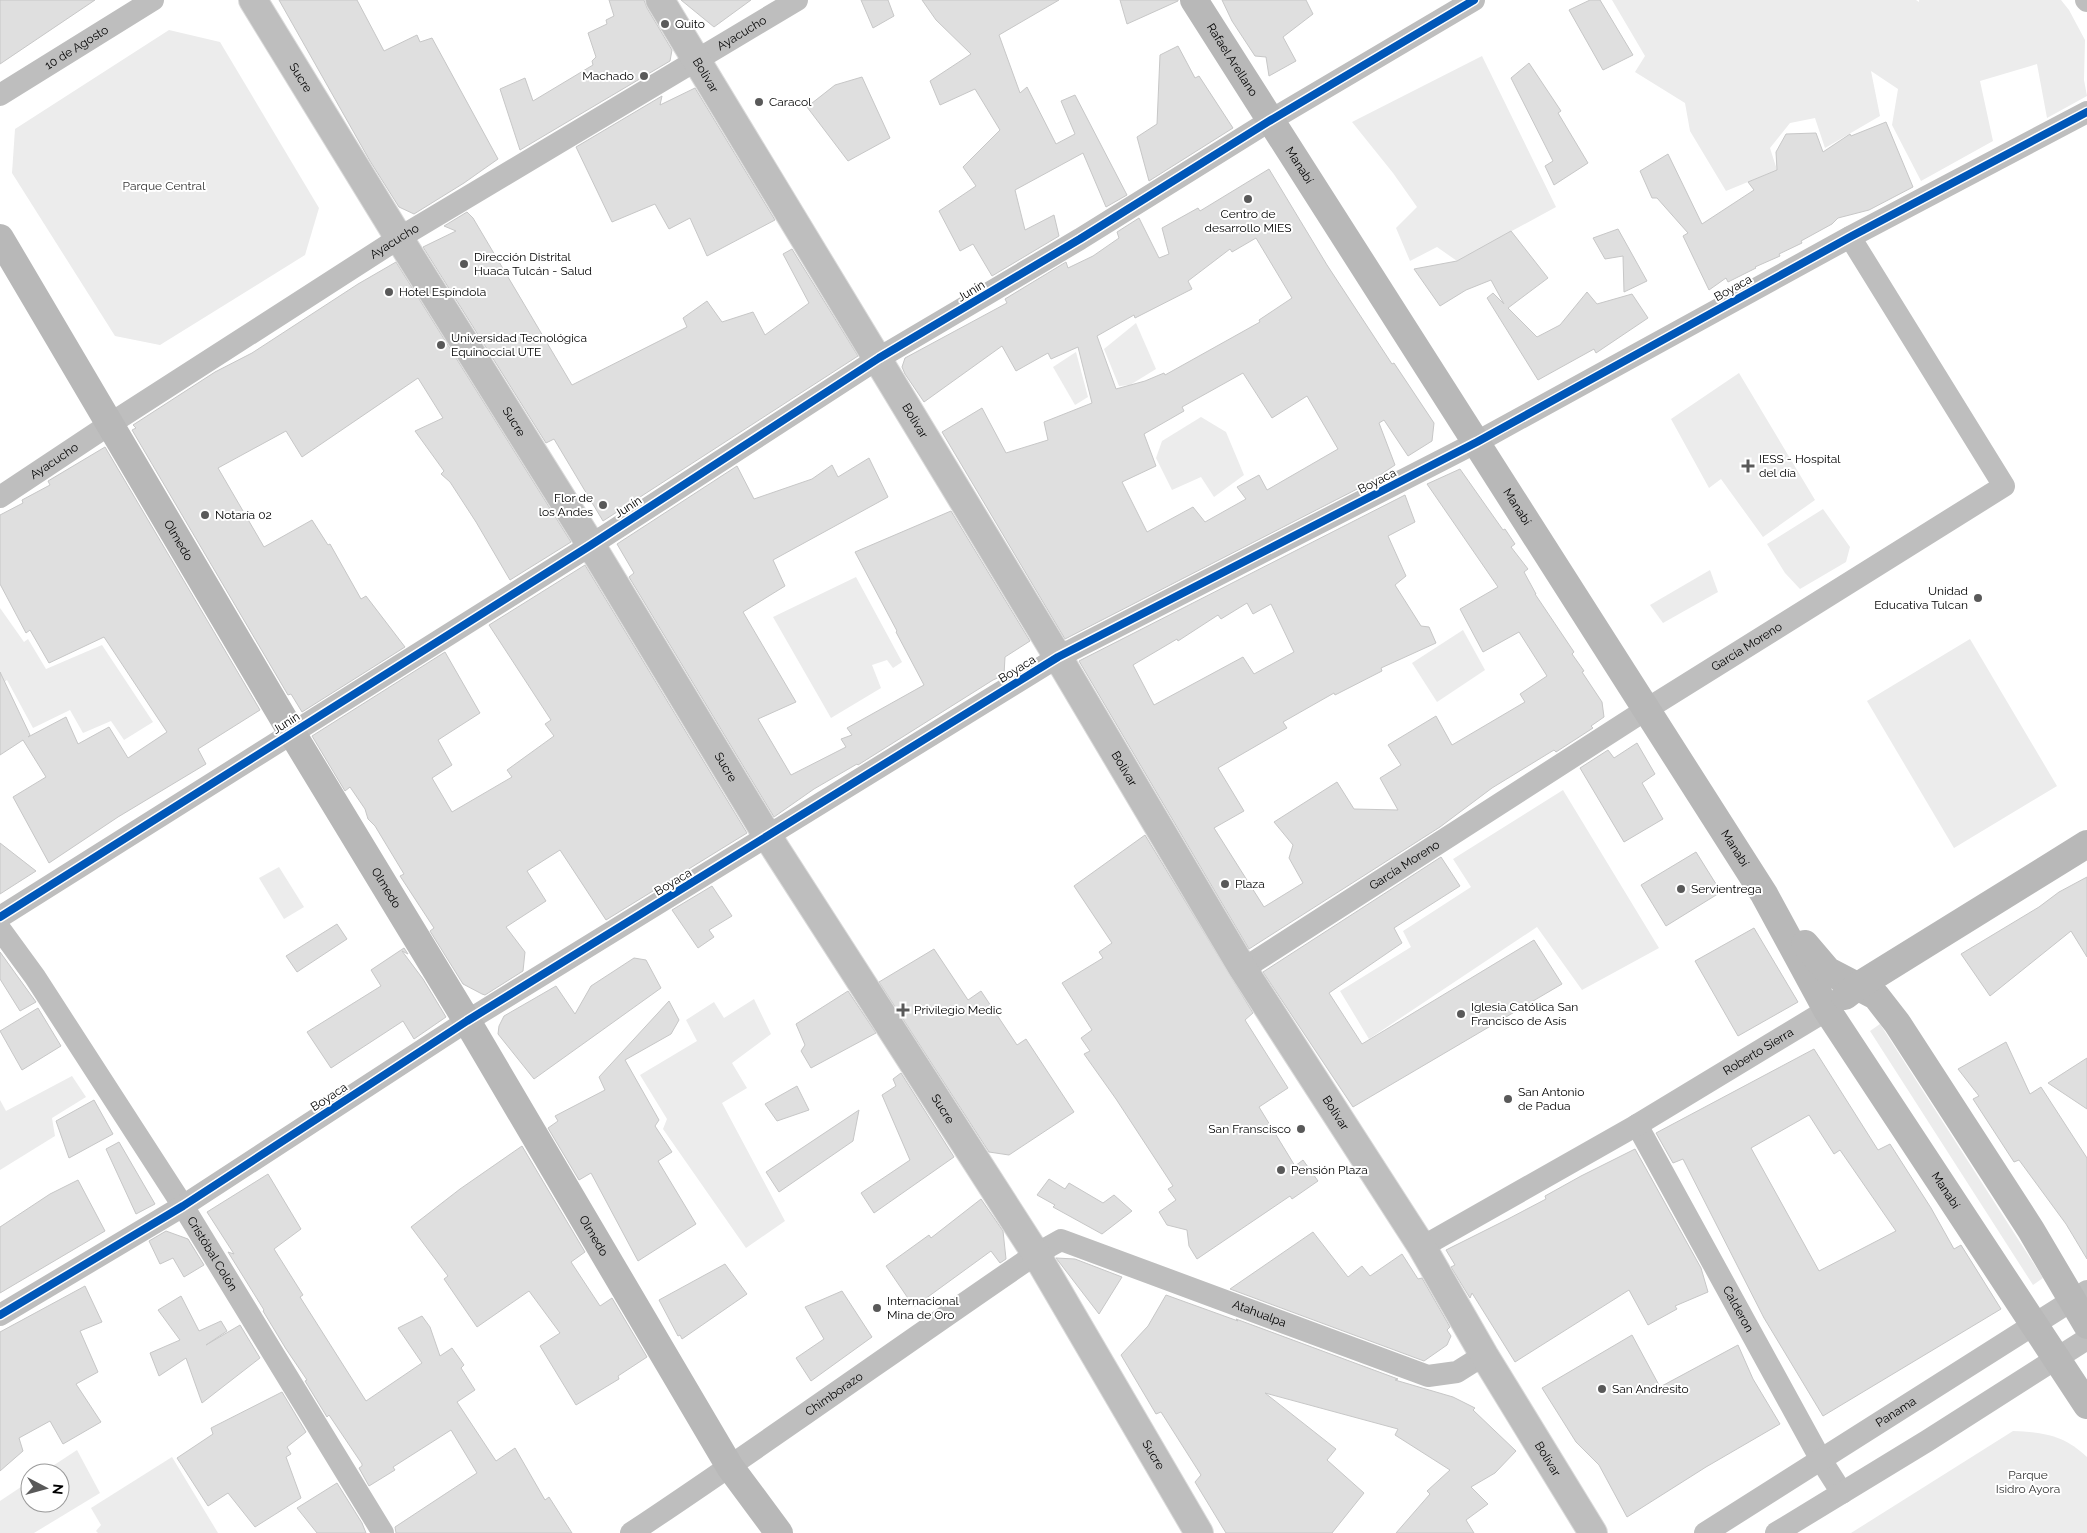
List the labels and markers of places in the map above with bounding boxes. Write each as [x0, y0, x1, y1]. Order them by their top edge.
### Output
place label: Quito [675, 17, 705, 31]
marker: Quito [659, 18, 671, 30]
place label: Machado [582, 69, 634, 83]
marker: Machado [638, 70, 650, 82]
place label: Caracol [769, 95, 812, 109]
marker: Caracol [753, 96, 765, 108]
marker: Centro de desarrollo MIES [1242, 193, 1254, 205]
place label: Centro de desarrollo MIES [1205, 207, 1291, 235]
place label: Dirección Distrital Huaca Tulcán - Salud [474, 250, 592, 278]
marker: Dirección Distrital Huaca Tulcán - Salud [458, 258, 470, 270]
place label: Hotel Espíndola [399, 285, 486, 299]
marker: Hotel Espíndola [383, 286, 395, 298]
place label: Universidad Tecnológica Equinoccial UTE [451, 331, 587, 359]
marker: Universidad Tecnológica Equinoccial UTE [435, 339, 447, 351]
place label: IESS - Hospital del día [1759, 452, 1841, 480]
marker: IESS - Hospital del día [1741, 459, 1755, 473]
place label: Flor de los Andes [539, 491, 593, 519]
marker: Flor de los Andes [597, 499, 609, 511]
place label: Notaría 02 [215, 508, 272, 522]
marker: Notaría 02 [199, 509, 211, 521]
place label: Unidad Educativa Tulcan [1874, 584, 1968, 612]
marker: Unidad Educativa Tulcan [1972, 592, 1984, 604]
place label: Plaza [1235, 877, 1265, 891]
marker: Plaza [1219, 878, 1231, 890]
place label: Servientrega [1691, 882, 1762, 896]
marker: Servientrega [1675, 883, 1687, 895]
place label: Iglesia Católica San Francisco de Asís [1471, 1000, 1578, 1028]
marker: Privilegio Medic [896, 1003, 910, 1017]
place label: Privilegio Medic [914, 1003, 1002, 1017]
marker: Iglesia Católica San Francisco de Asís [1455, 1008, 1467, 1020]
place label: San Antonio de Padua [1518, 1085, 1584, 1113]
marker: San Antonio de Padua [1502, 1093, 1514, 1105]
place label: San Franscisco [1208, 1122, 1291, 1136]
marker: San Franscisco [1295, 1123, 1307, 1135]
place label: Pensión Plaza [1291, 1163, 1368, 1177]
marker: Pensión Plaza [1275, 1164, 1287, 1176]
place label: Internacional Mina de Oro [887, 1294, 959, 1322]
marker: Internacional Mina de Oro [871, 1302, 883, 1314]
place label: San Andresito [1612, 1382, 1689, 1396]
marker: San Andresito [1596, 1383, 1608, 1395]

